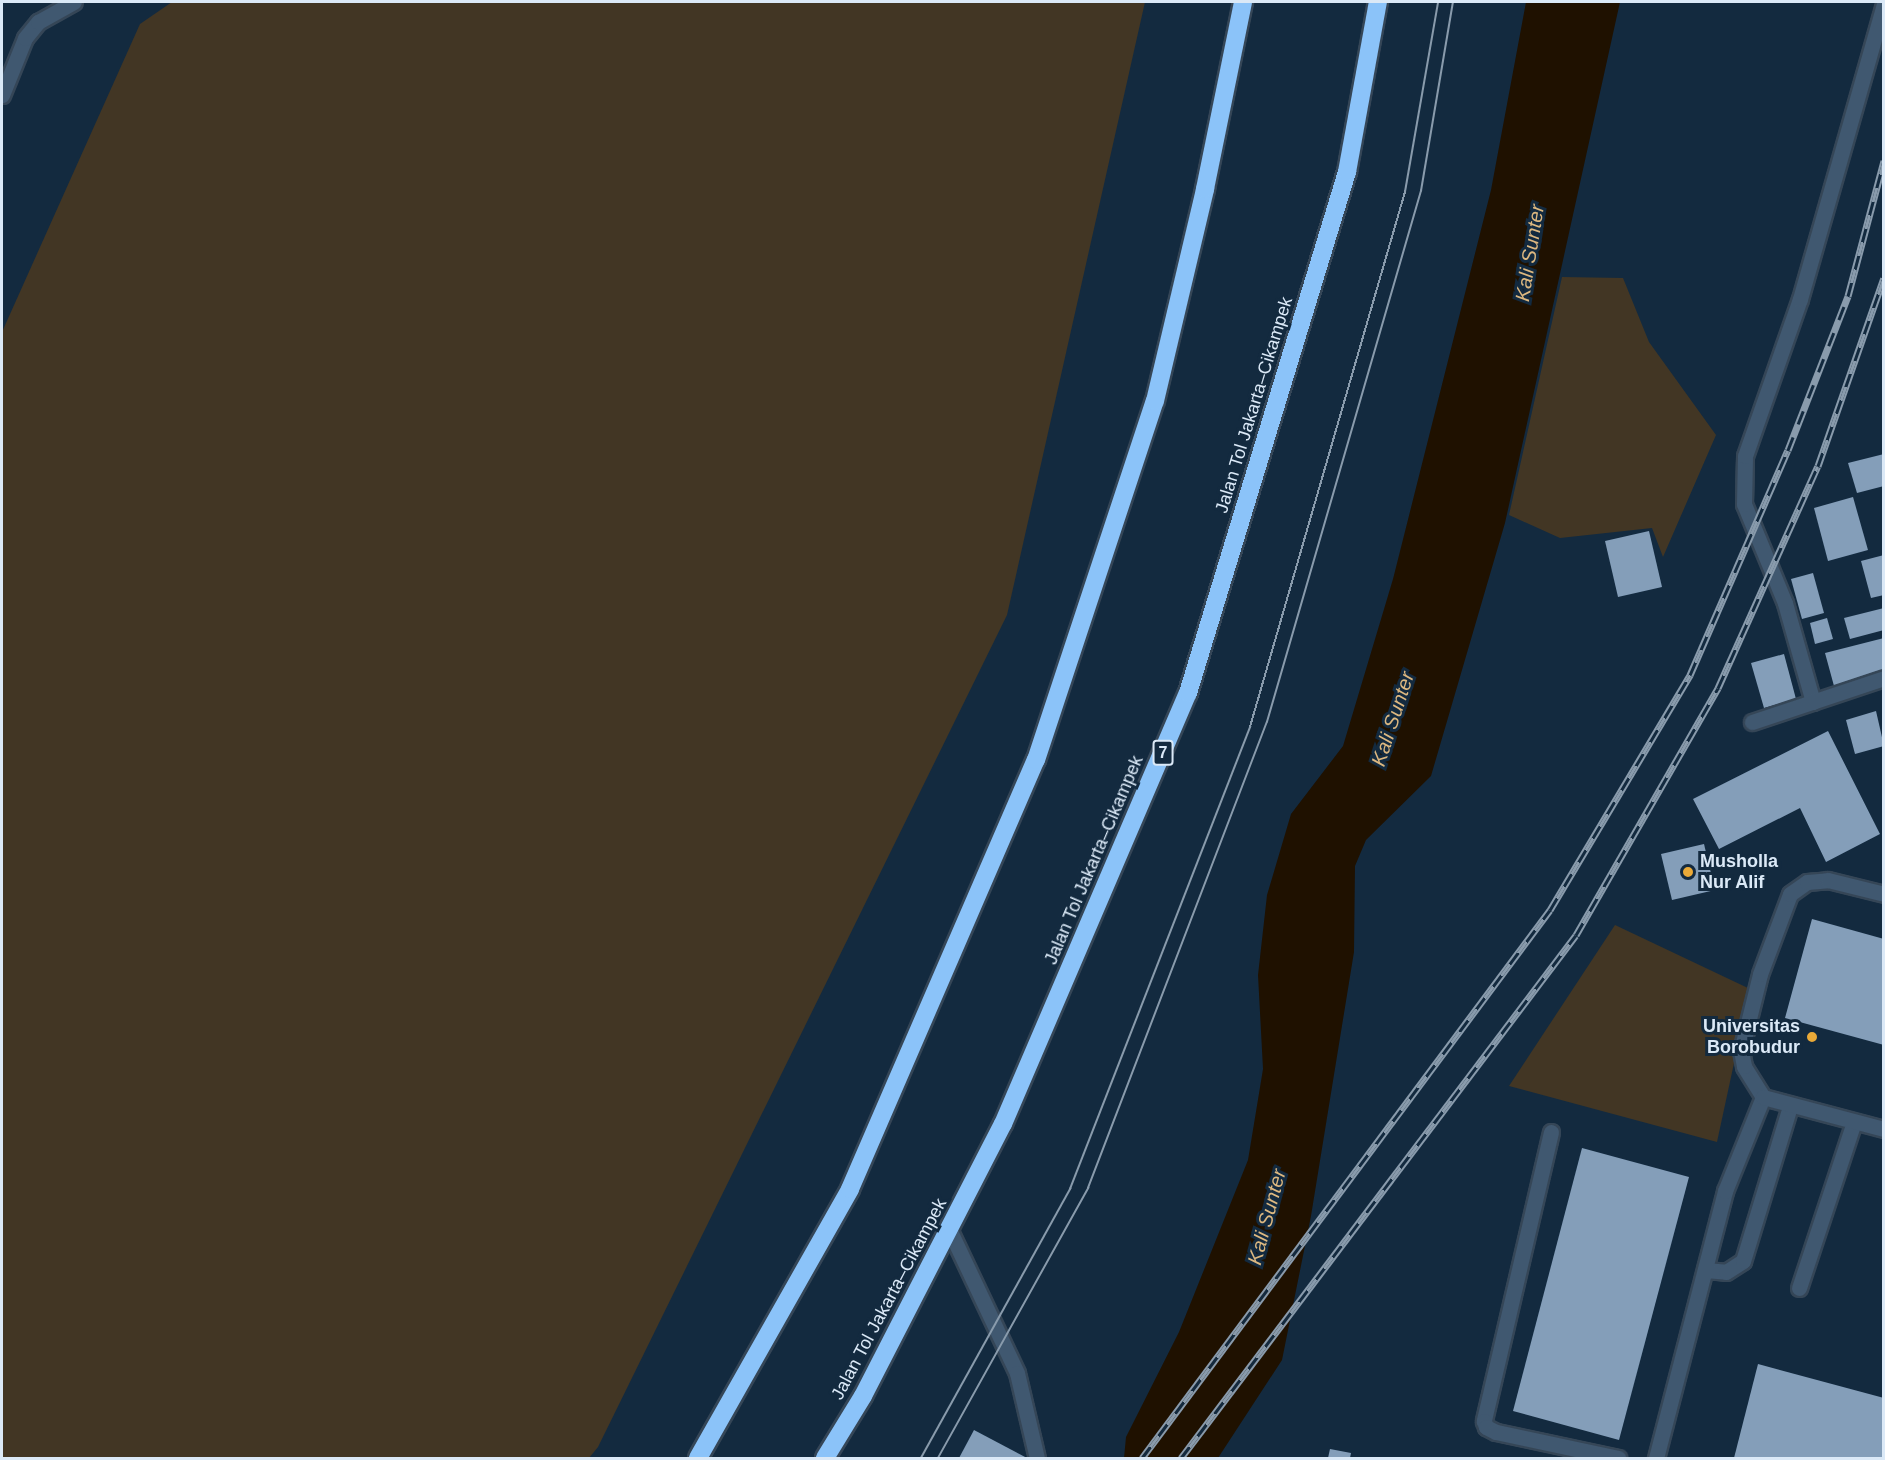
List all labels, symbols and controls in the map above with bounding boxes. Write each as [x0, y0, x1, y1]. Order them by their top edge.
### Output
water label: Kali Sunter [1510, 203, 1550, 303]
street label: Jalan Tol Jakarta–Cikampek [1211, 294, 1297, 516]
water label: Kali Sunter [1366, 669, 1420, 769]
road number: 7 [1152, 740, 1174, 766]
street label: Jalan Tol Jakarta–Cikampek [1040, 752, 1148, 968]
place label: Musholla Nur Alif [1700, 851, 1778, 894]
marker: Musholla Nur Alif [1681, 865, 1695, 879]
place label: Universitas Borobudur [1703, 1016, 1800, 1058]
marker: Universitas Borobudur [1805, 1030, 1819, 1044]
water label: Kali Sunter [1243, 1167, 1291, 1267]
street label: Jalan Tol Jakarta–Cikampek [827, 1195, 951, 1403]

